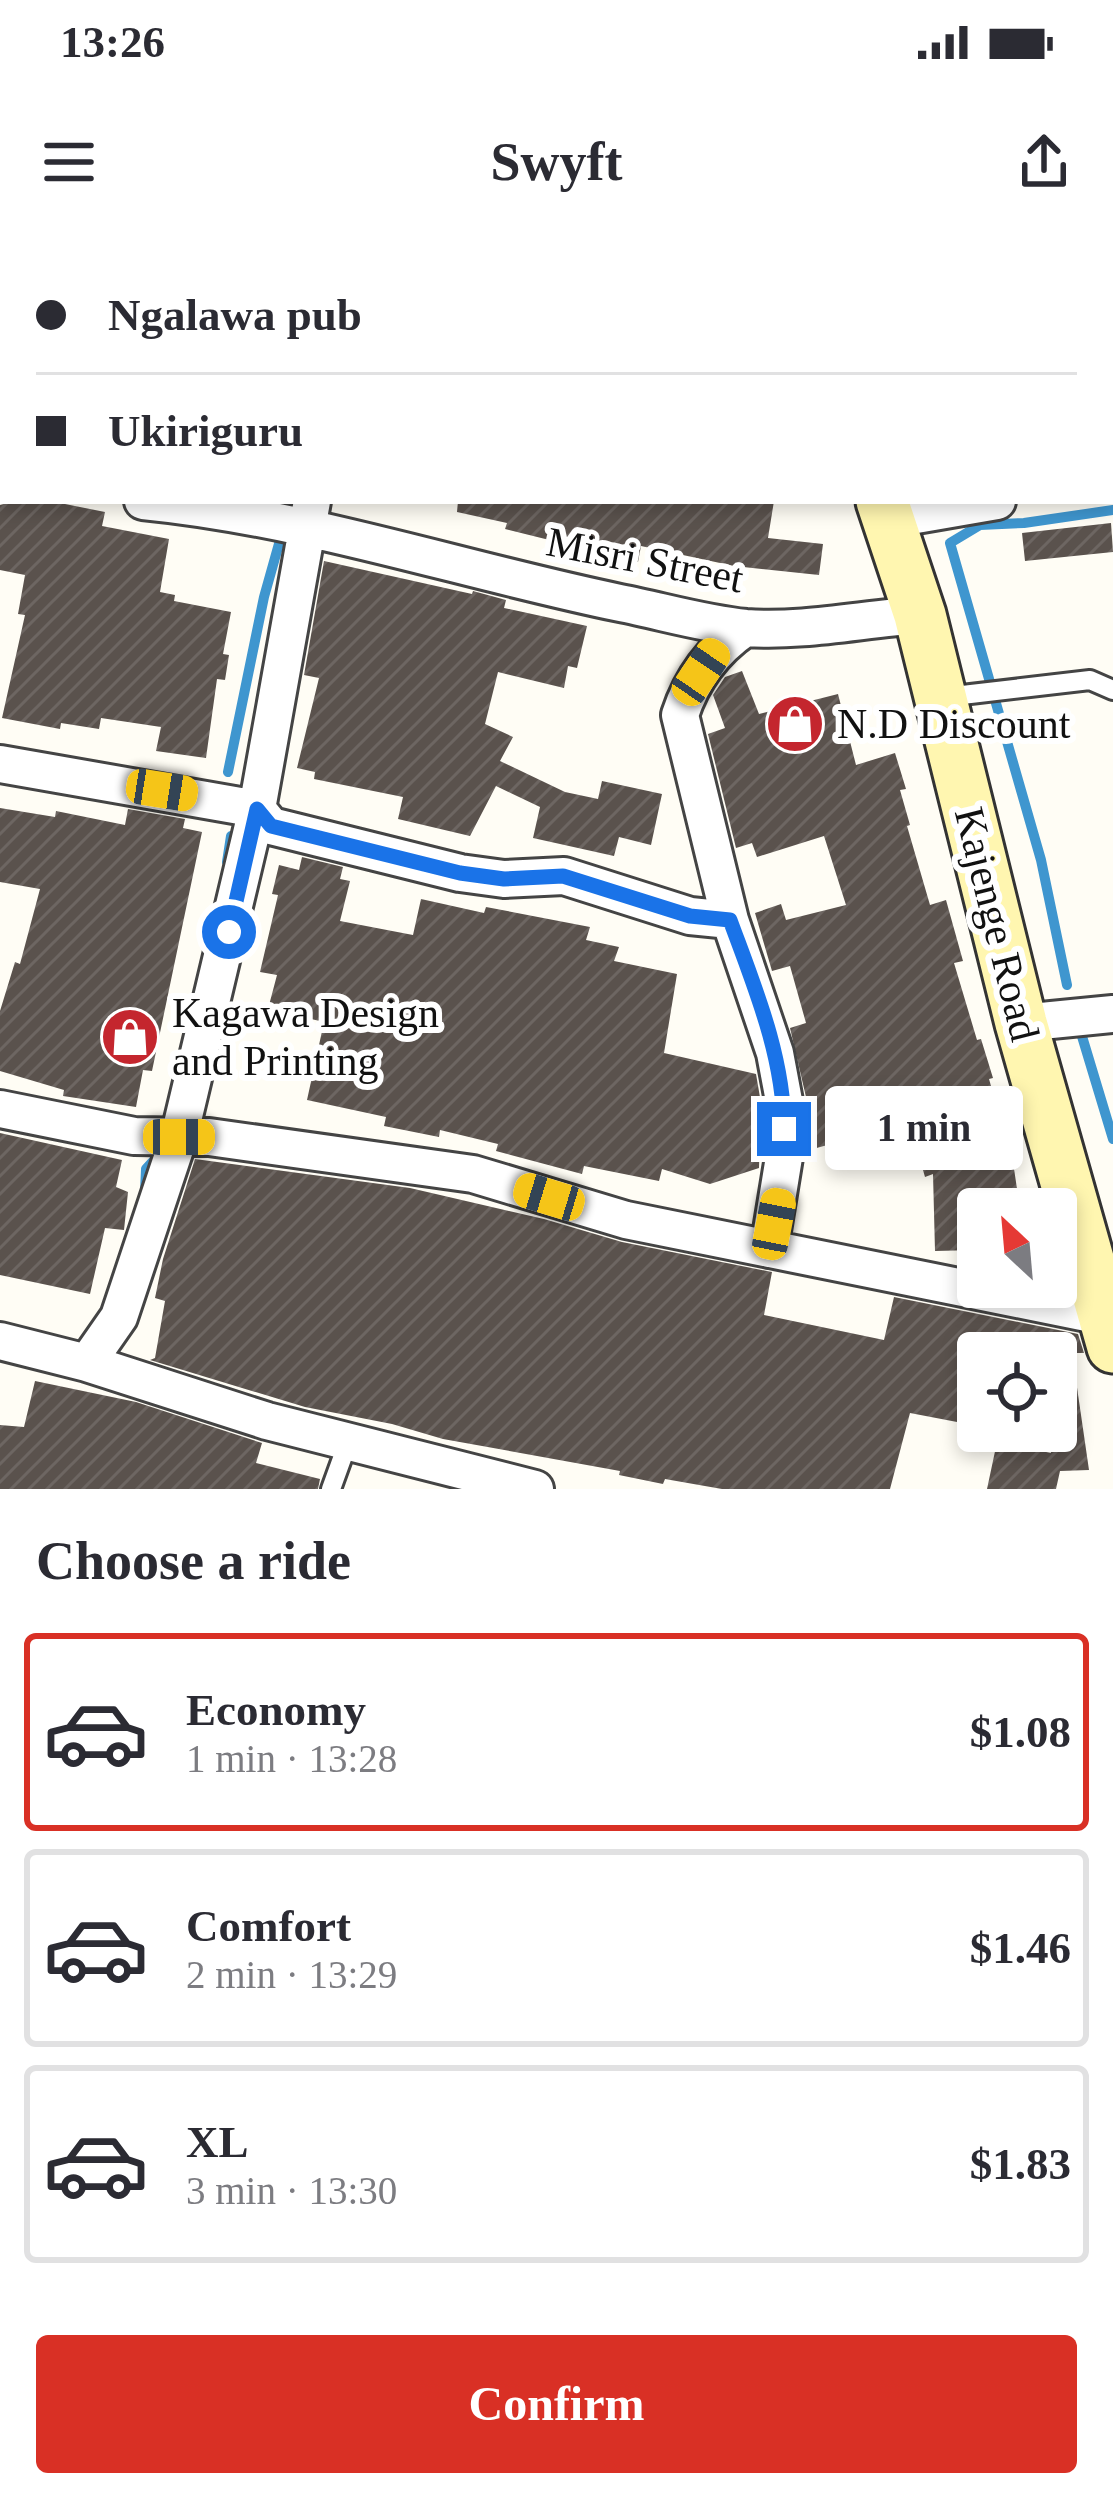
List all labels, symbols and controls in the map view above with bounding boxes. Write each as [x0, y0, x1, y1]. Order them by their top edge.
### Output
text: 13:26 [60, 17, 165, 67]
icon: menu [36, 129, 102, 195]
icon: share [1011, 129, 1077, 195]
text: Swyft [491, 132, 623, 192]
text: Ngalawa pub [108, 290, 362, 340]
text: Ukiriguru [108, 406, 303, 456]
street label: Misri Street [543, 518, 748, 602]
car [666, 632, 736, 712]
shop icon: N.D Discount [764, 693, 826, 755]
place label: N.D Discount [837, 701, 1071, 747]
car [124, 767, 200, 813]
street label: Kajenge Road [946, 802, 1048, 1046]
route start [202, 905, 256, 959]
place label: Kagawa Design and Printing [172, 990, 439, 1084]
shop icon: Kagawa Design and Printing [99, 1006, 161, 1068]
callout: 1 min [826, 1087, 1024, 1171]
route end [757, 1102, 811, 1156]
text: 1 min [877, 1106, 971, 1149]
car [143, 1119, 215, 1155]
car [509, 1169, 589, 1225]
car [749, 1185, 799, 1263]
north arrow [957, 1188, 1077, 1308]
map controls [957, 1188, 1077, 1452]
button: locate [957, 1332, 1077, 1452]
text: Choose a ride [36, 1531, 351, 1591]
icon: car [42, 1678, 150, 1786]
text: Economy [186, 1685, 366, 1735]
text: $1.08 [970, 1707, 1071, 1757]
text: 1 min · 13:28 [186, 1737, 397, 1780]
icon: car [42, 1894, 150, 2002]
text: Comfort [186, 1901, 351, 1951]
text: $1.46 [970, 1923, 1071, 1973]
text: 2 min · 13:29 [186, 1953, 397, 1996]
icon: car [42, 2110, 150, 2218]
text: XL [186, 2117, 249, 2167]
text: $1.83 [970, 2139, 1071, 2189]
text: 3 min · 13:30 [186, 2169, 397, 2212]
button: Confirm [36, 2335, 1077, 2473]

